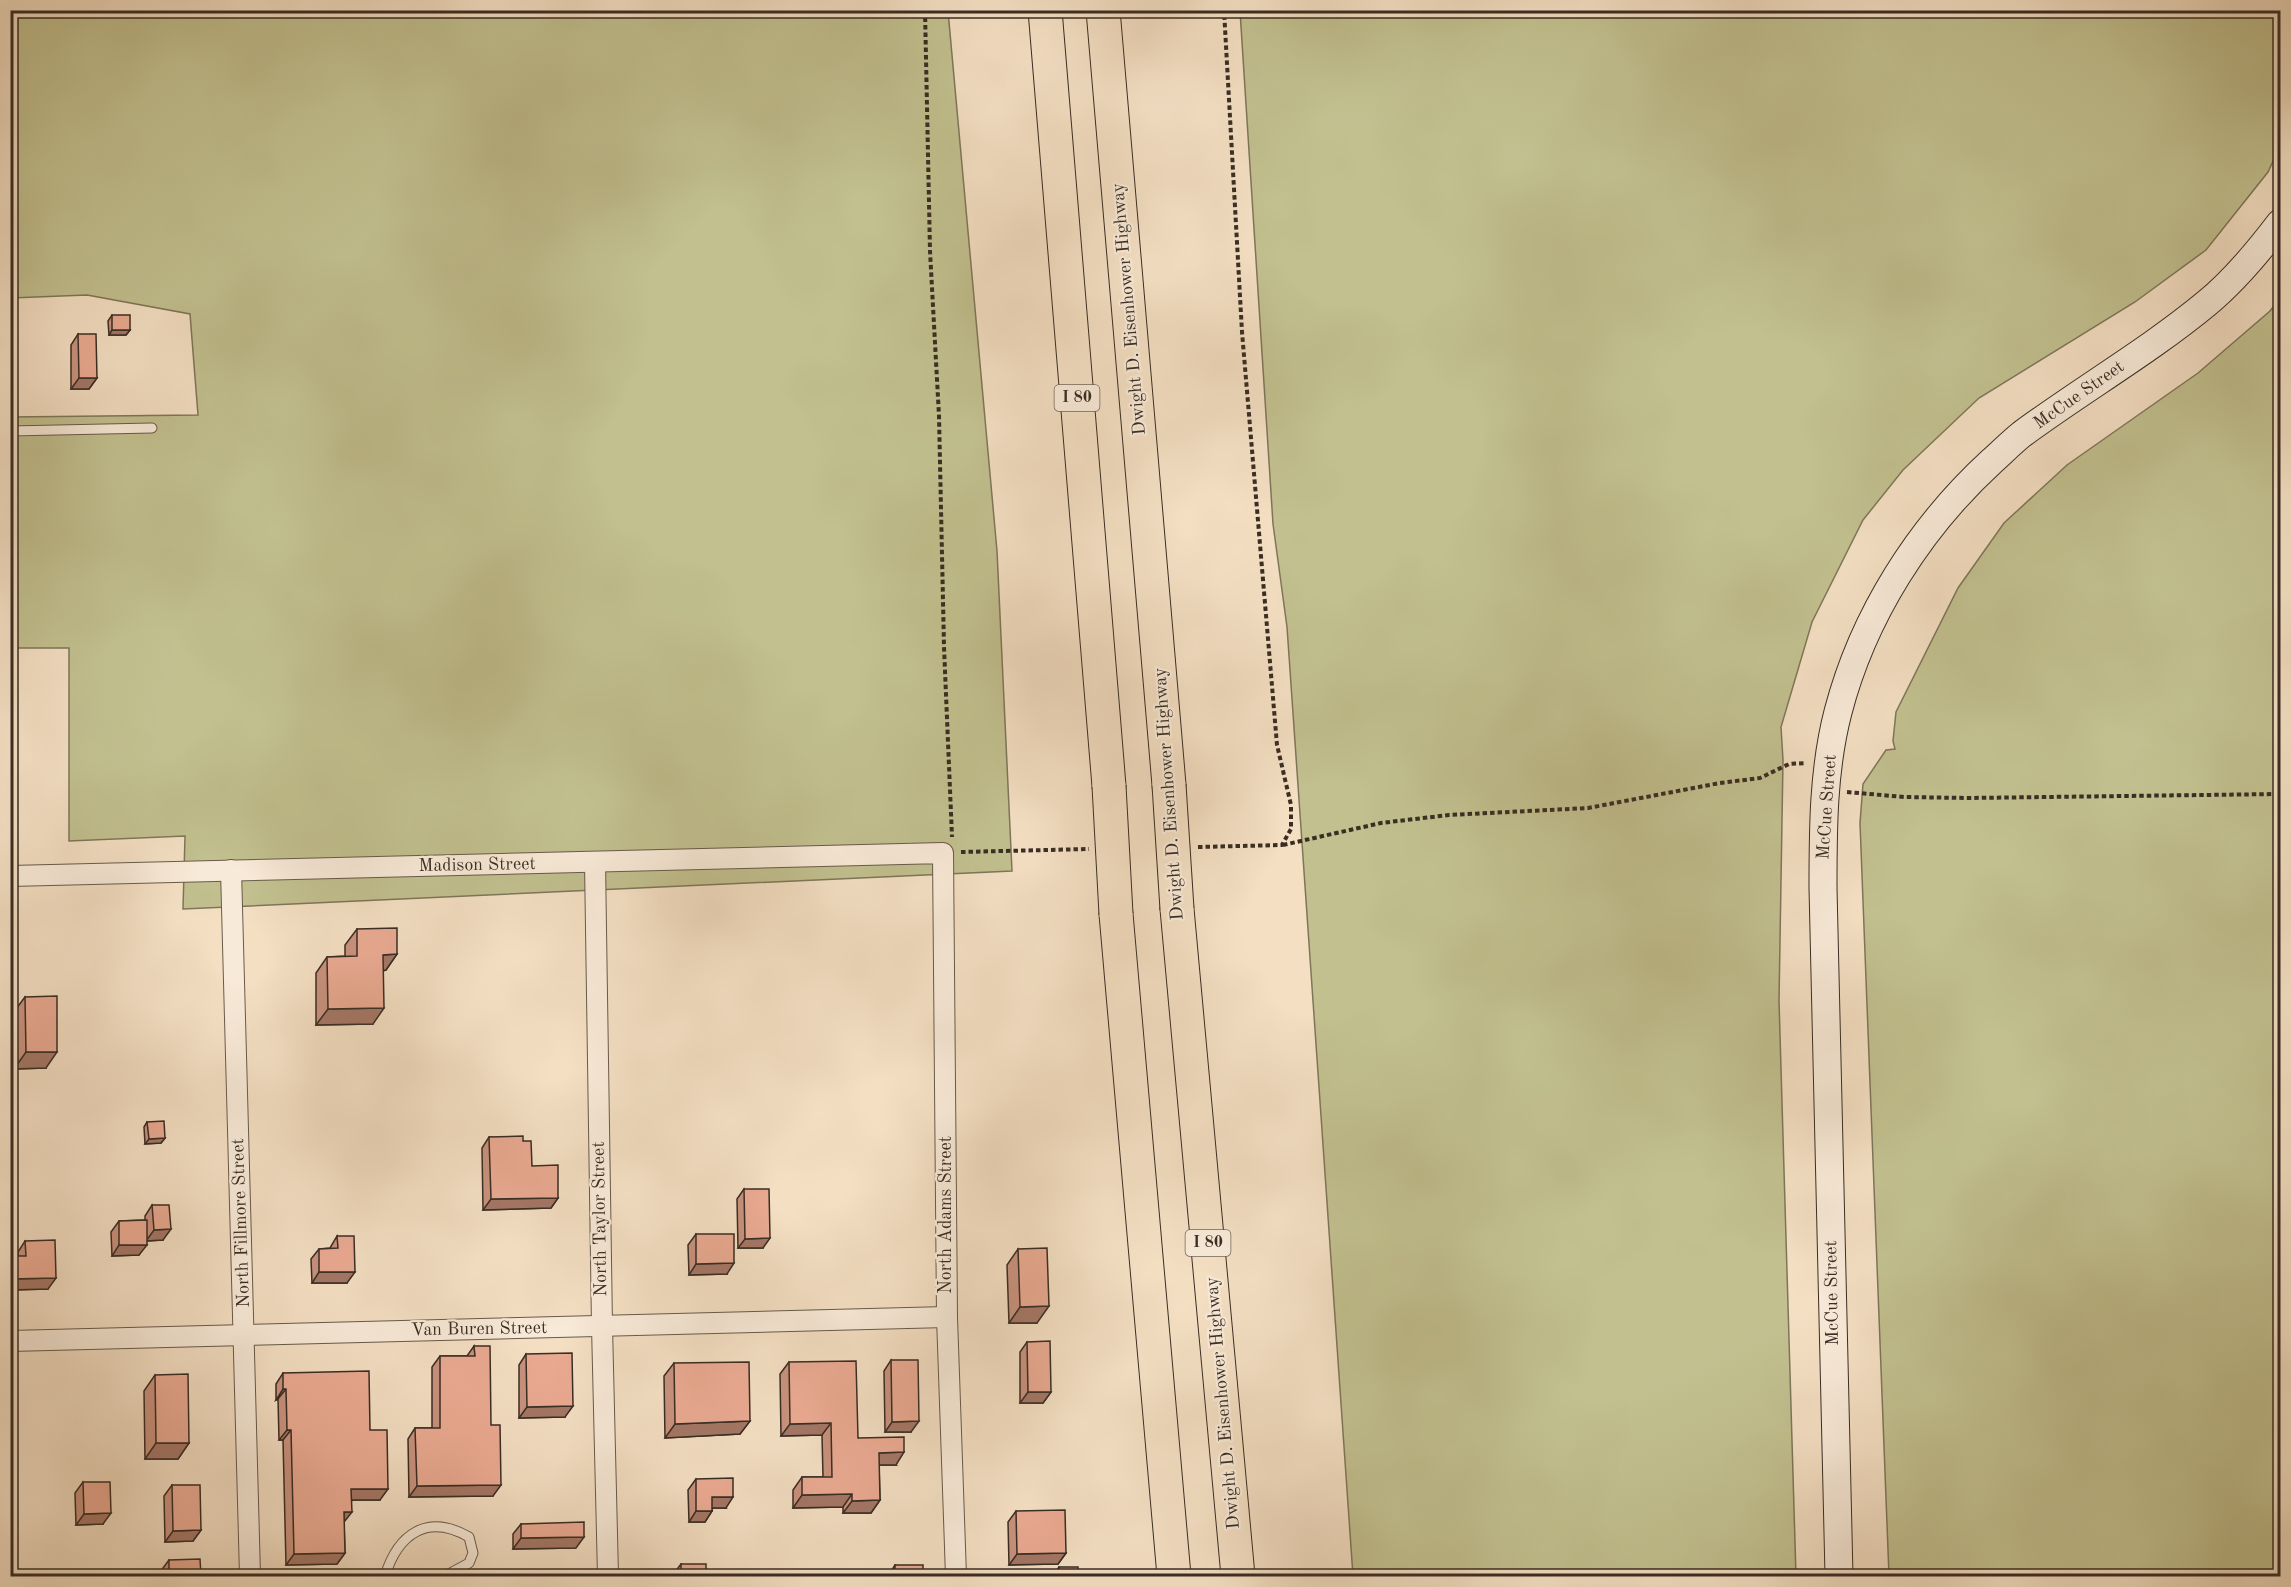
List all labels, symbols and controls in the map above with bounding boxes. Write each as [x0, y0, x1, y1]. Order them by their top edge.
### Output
street label: Dwight D. Eisenhower Highway [1109, 182, 1149, 436]
street label: McCue Street [2031, 357, 2127, 433]
road number: I 80 [1054, 385, 1100, 411]
street label: Dwight D. Eisenhower Highway [1151, 667, 1187, 921]
street label: McCue Street [1814, 754, 1840, 860]
street label: Madison Street [418, 855, 536, 875]
street label: North Adams Street [937, 1136, 955, 1294]
street label: North Fillmore Street [229, 1138, 253, 1308]
street label: North Taylor Street [590, 1141, 610, 1297]
road number: I 80 [1186, 1230, 1230, 1256]
street label: McCue Street [1822, 1240, 1842, 1346]
street label: Dwight D. Eisenhower Highway [1203, 1276, 1243, 1530]
street label: Van Buren Street [411, 1319, 547, 1339]

